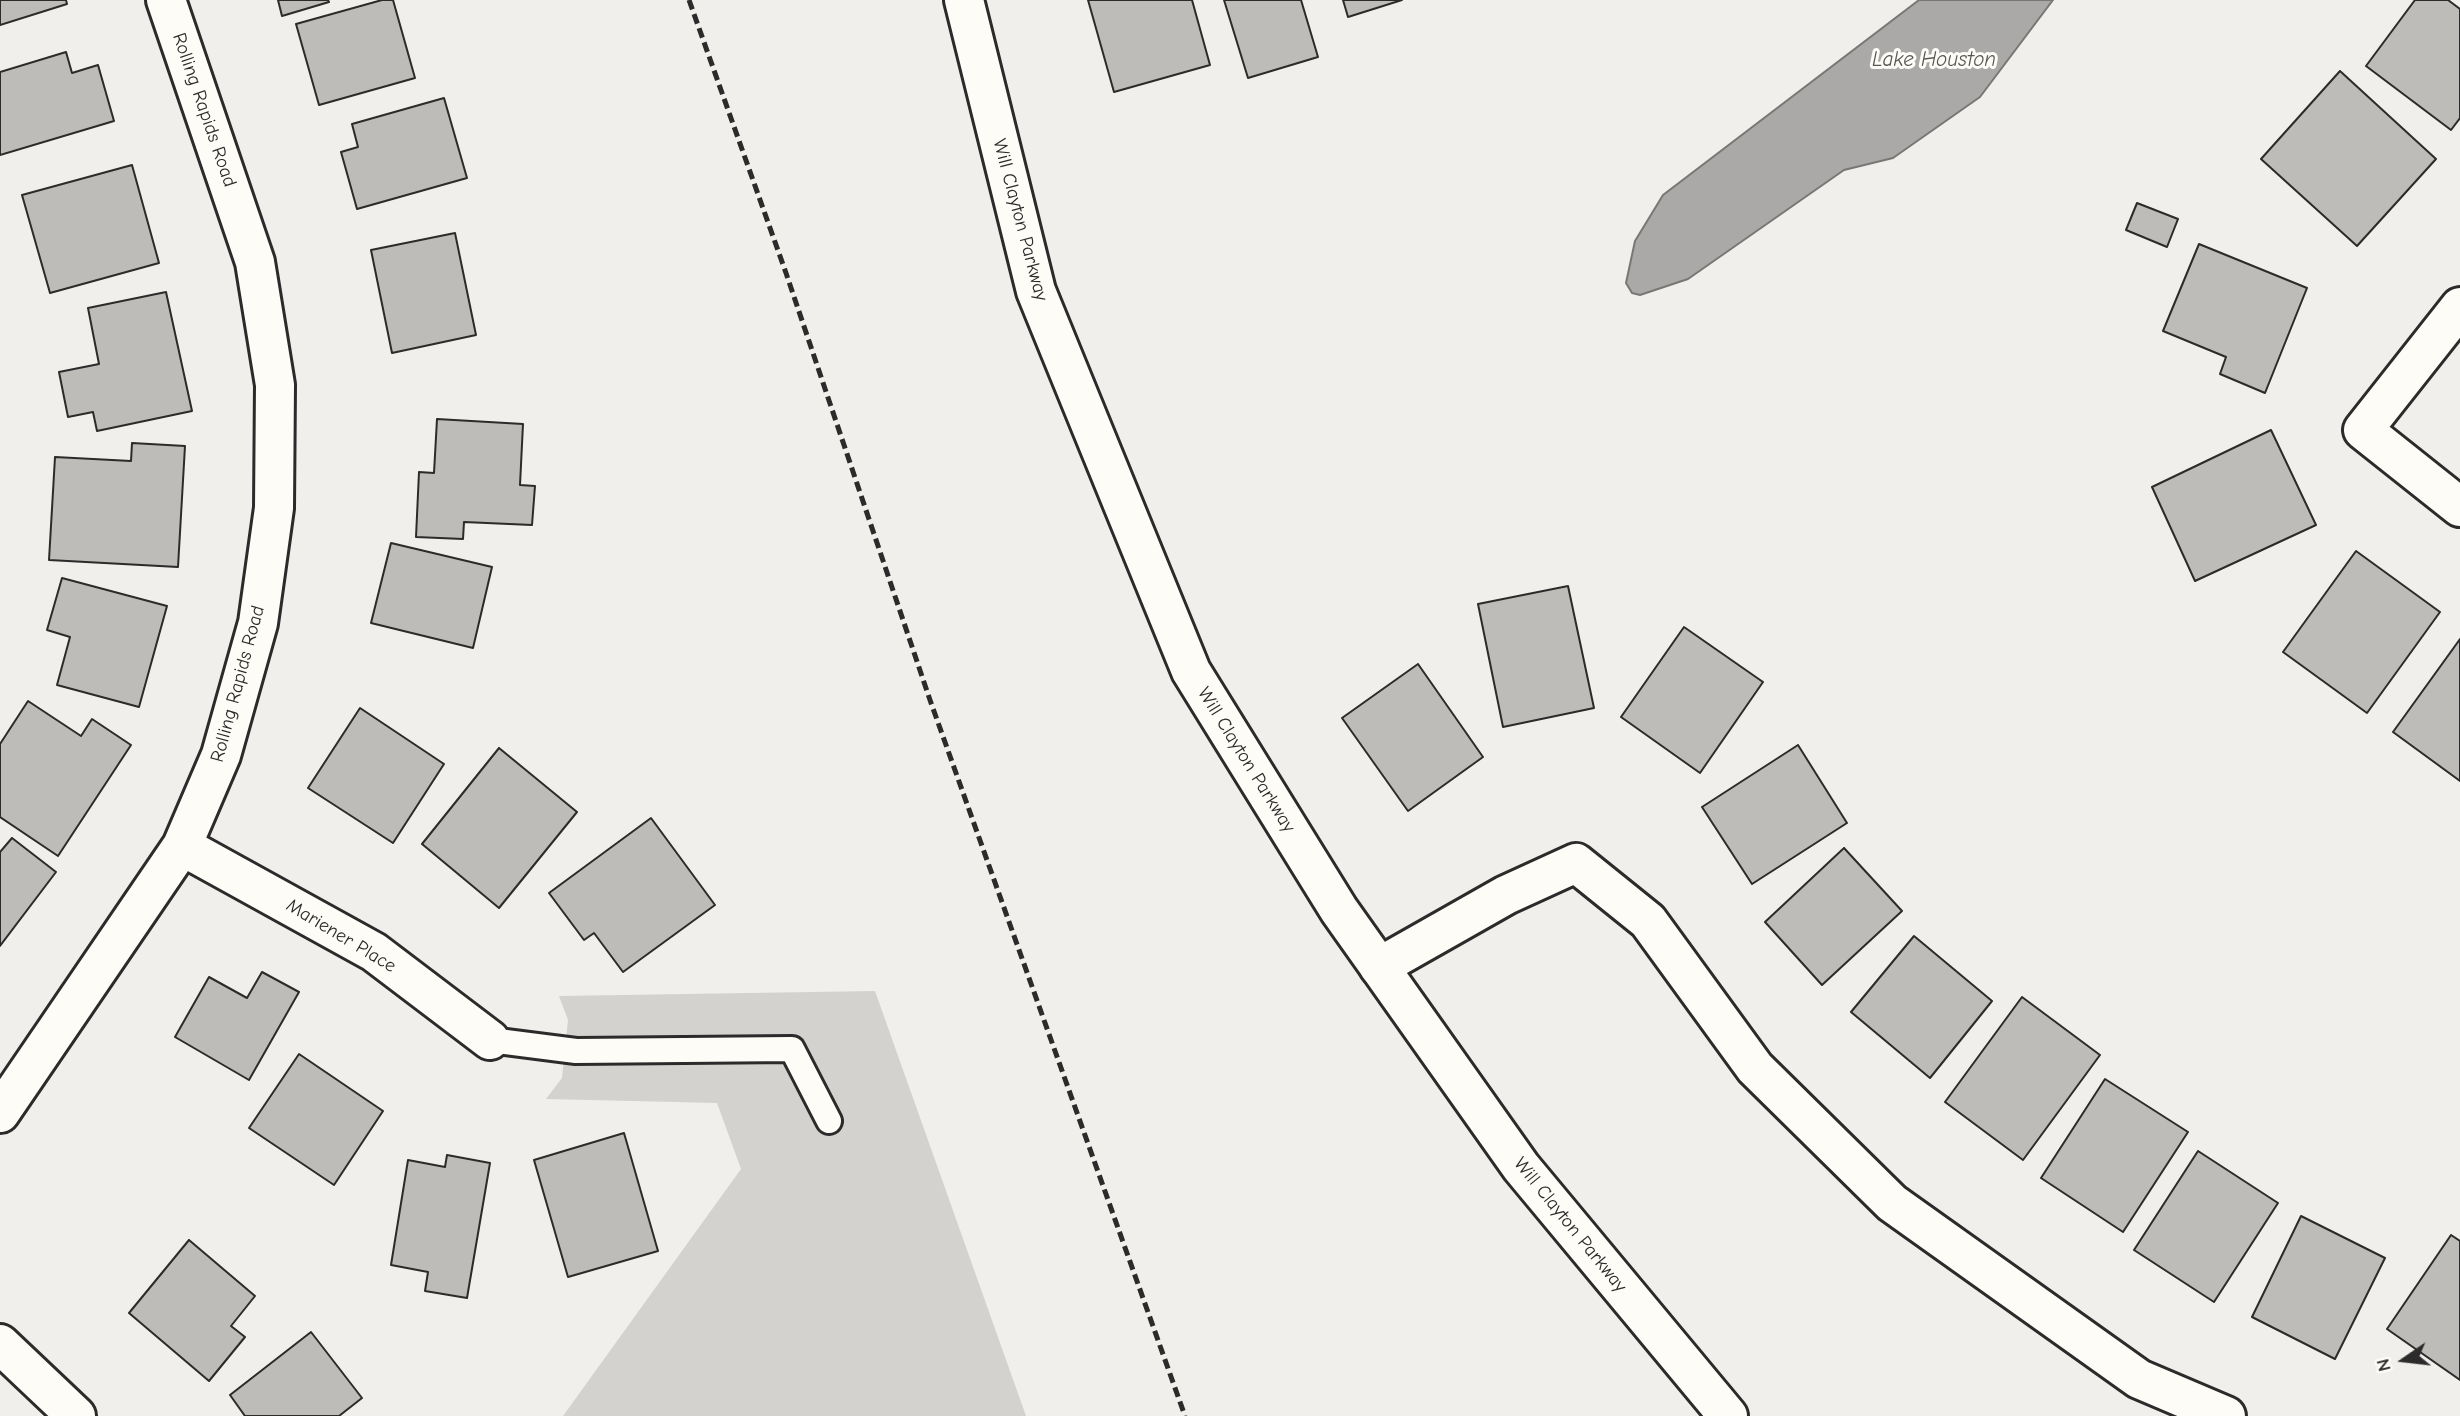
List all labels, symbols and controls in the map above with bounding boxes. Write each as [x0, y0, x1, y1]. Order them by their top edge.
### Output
street label: Rolling Rapids Road [167, 30, 241, 190]
water label: Lake Houston [1872, 47, 1996, 73]
street label: Will Clayton Parkway [987, 136, 1053, 304]
street label: Rolling Rapids Road [206, 603, 270, 765]
street label: Will Clayton Parkway [1192, 683, 1300, 837]
street label: Mariener Place [282, 894, 400, 978]
street label: Will Clayton Parkway [1509, 1153, 1631, 1297]
north arrow [2369, 1325, 2439, 1395]
text: N [2371, 1356, 2396, 1374]

